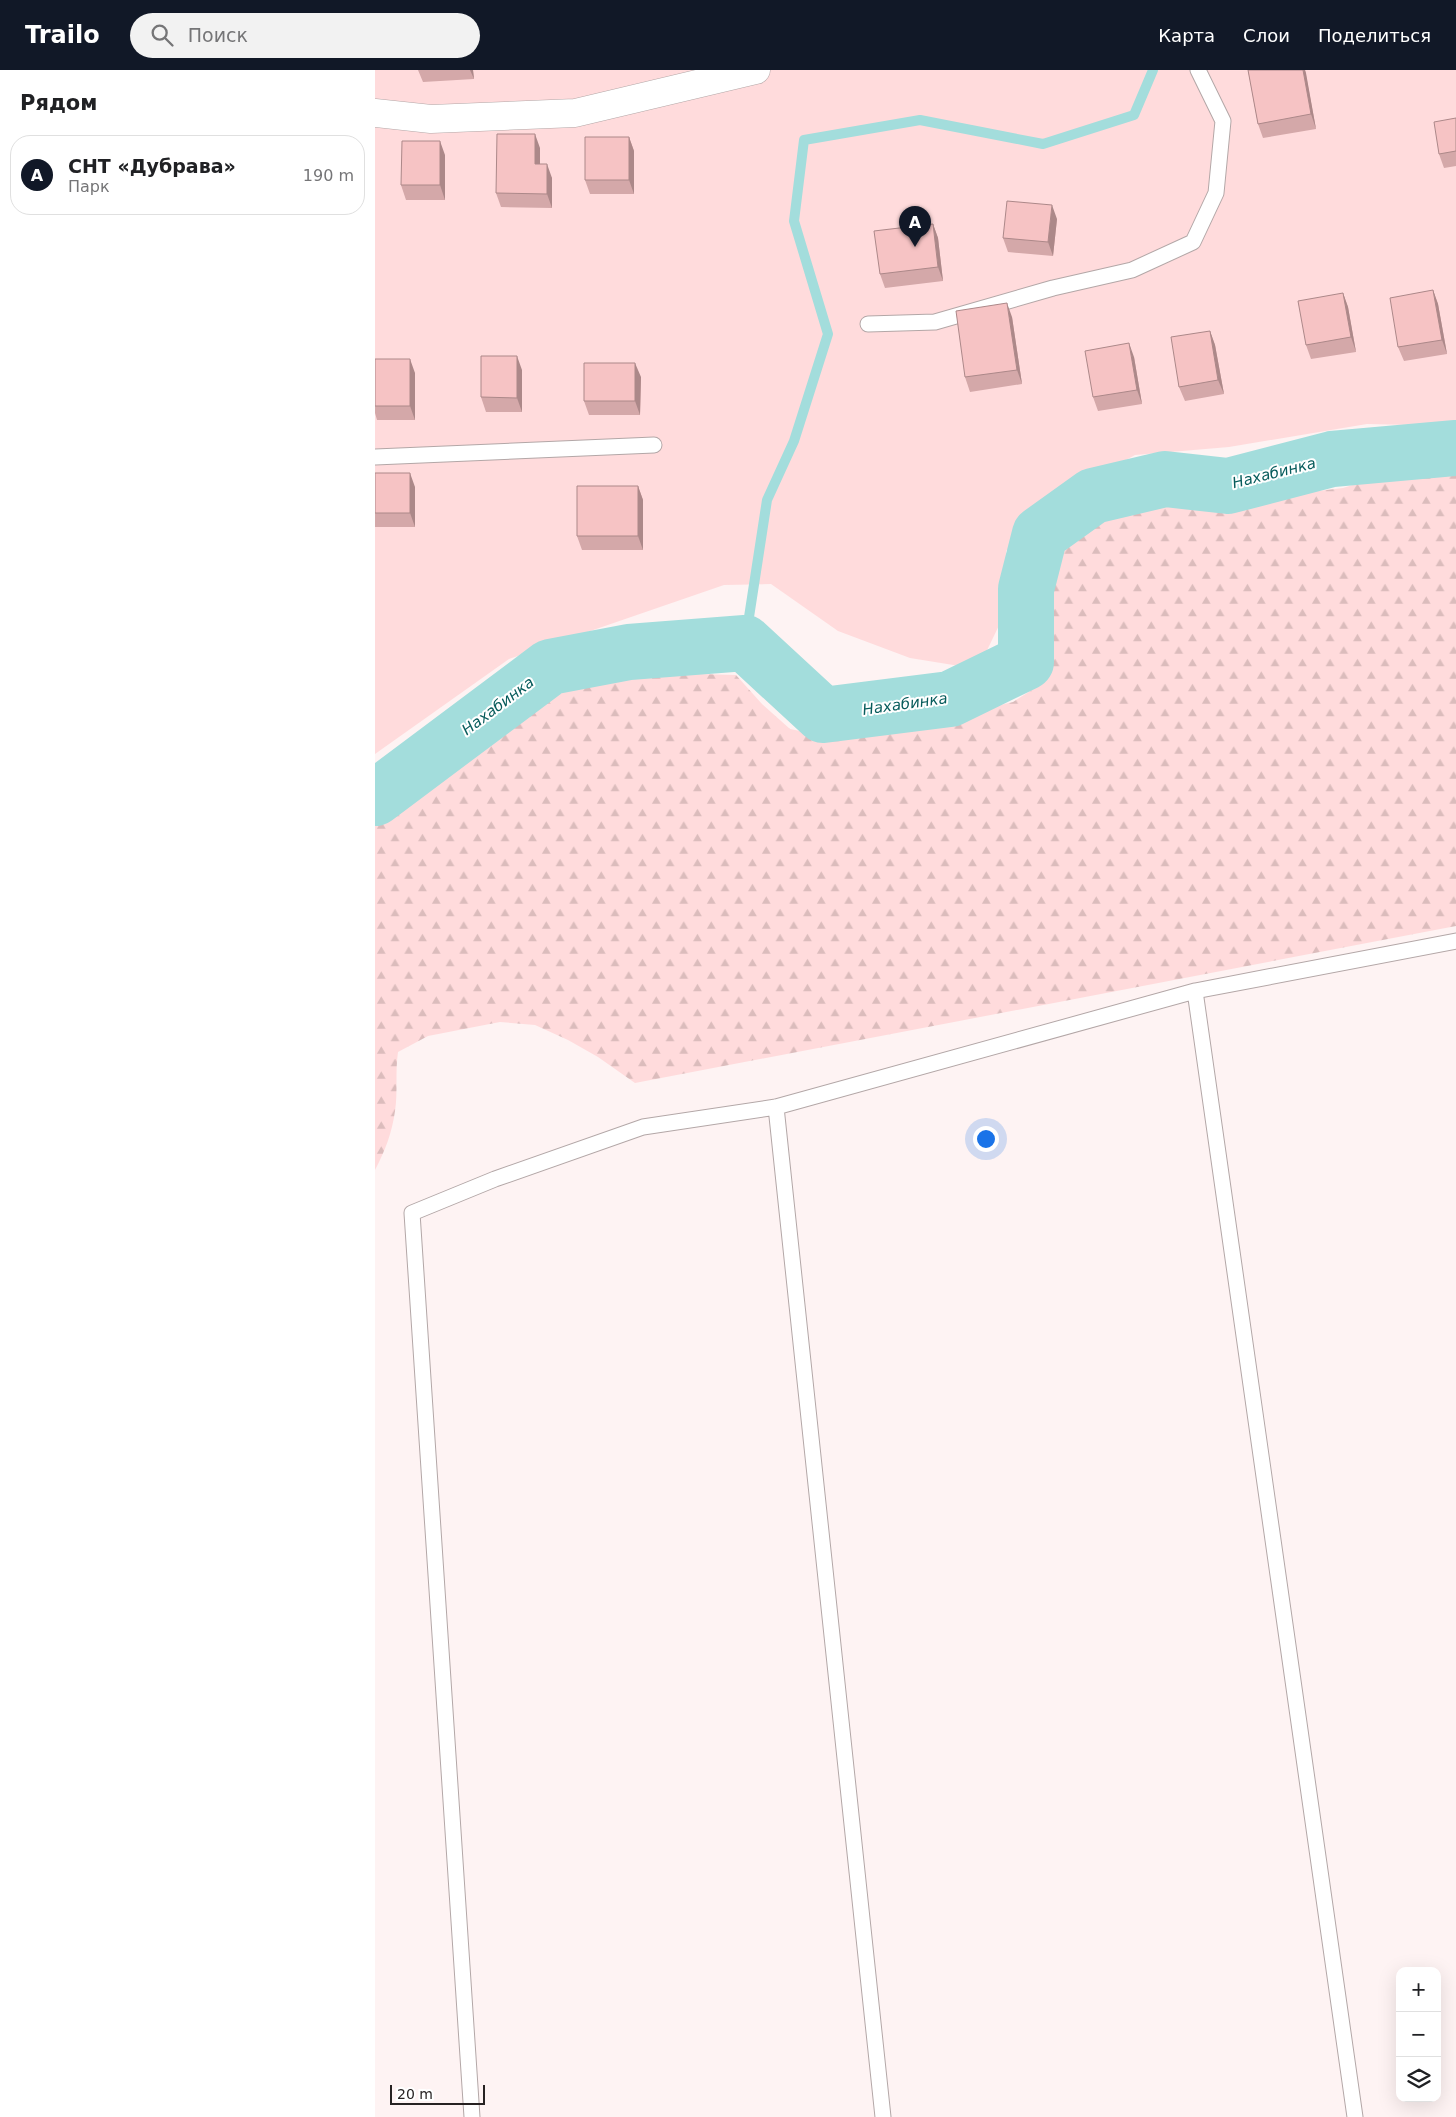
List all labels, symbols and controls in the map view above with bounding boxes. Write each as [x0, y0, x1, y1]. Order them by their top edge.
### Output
search box [130, 13, 480, 58]
text: Trailo [25, 21, 100, 49]
icon: search [148, 21, 176, 49]
text: Поиск [188, 24, 248, 46]
text: Карта [1158, 25, 1215, 46]
text: Слои [1243, 25, 1290, 46]
text: Поделиться [1318, 25, 1431, 46]
text: Рядом [20, 91, 97, 115]
text: СНТ «Дубрава» [68, 155, 236, 177]
text: A [31, 166, 43, 185]
text: 190 m [303, 166, 354, 185]
text: Парк [68, 177, 110, 196]
pin: A [899, 206, 931, 247]
water label: Нахабинка [1230, 454, 1318, 492]
water label: Нахабинка [458, 673, 538, 739]
water label: Нахабинка [861, 689, 949, 719]
your location [973, 1126, 999, 1152]
map controls [1396, 1967, 1441, 2102]
button: + [1396, 1967, 1441, 2012]
button: − [1396, 2012, 1441, 2057]
button: layers [1396, 2057, 1441, 2102]
scale bar [390, 2082, 485, 2105]
text: 20 m [397, 2086, 433, 2102]

